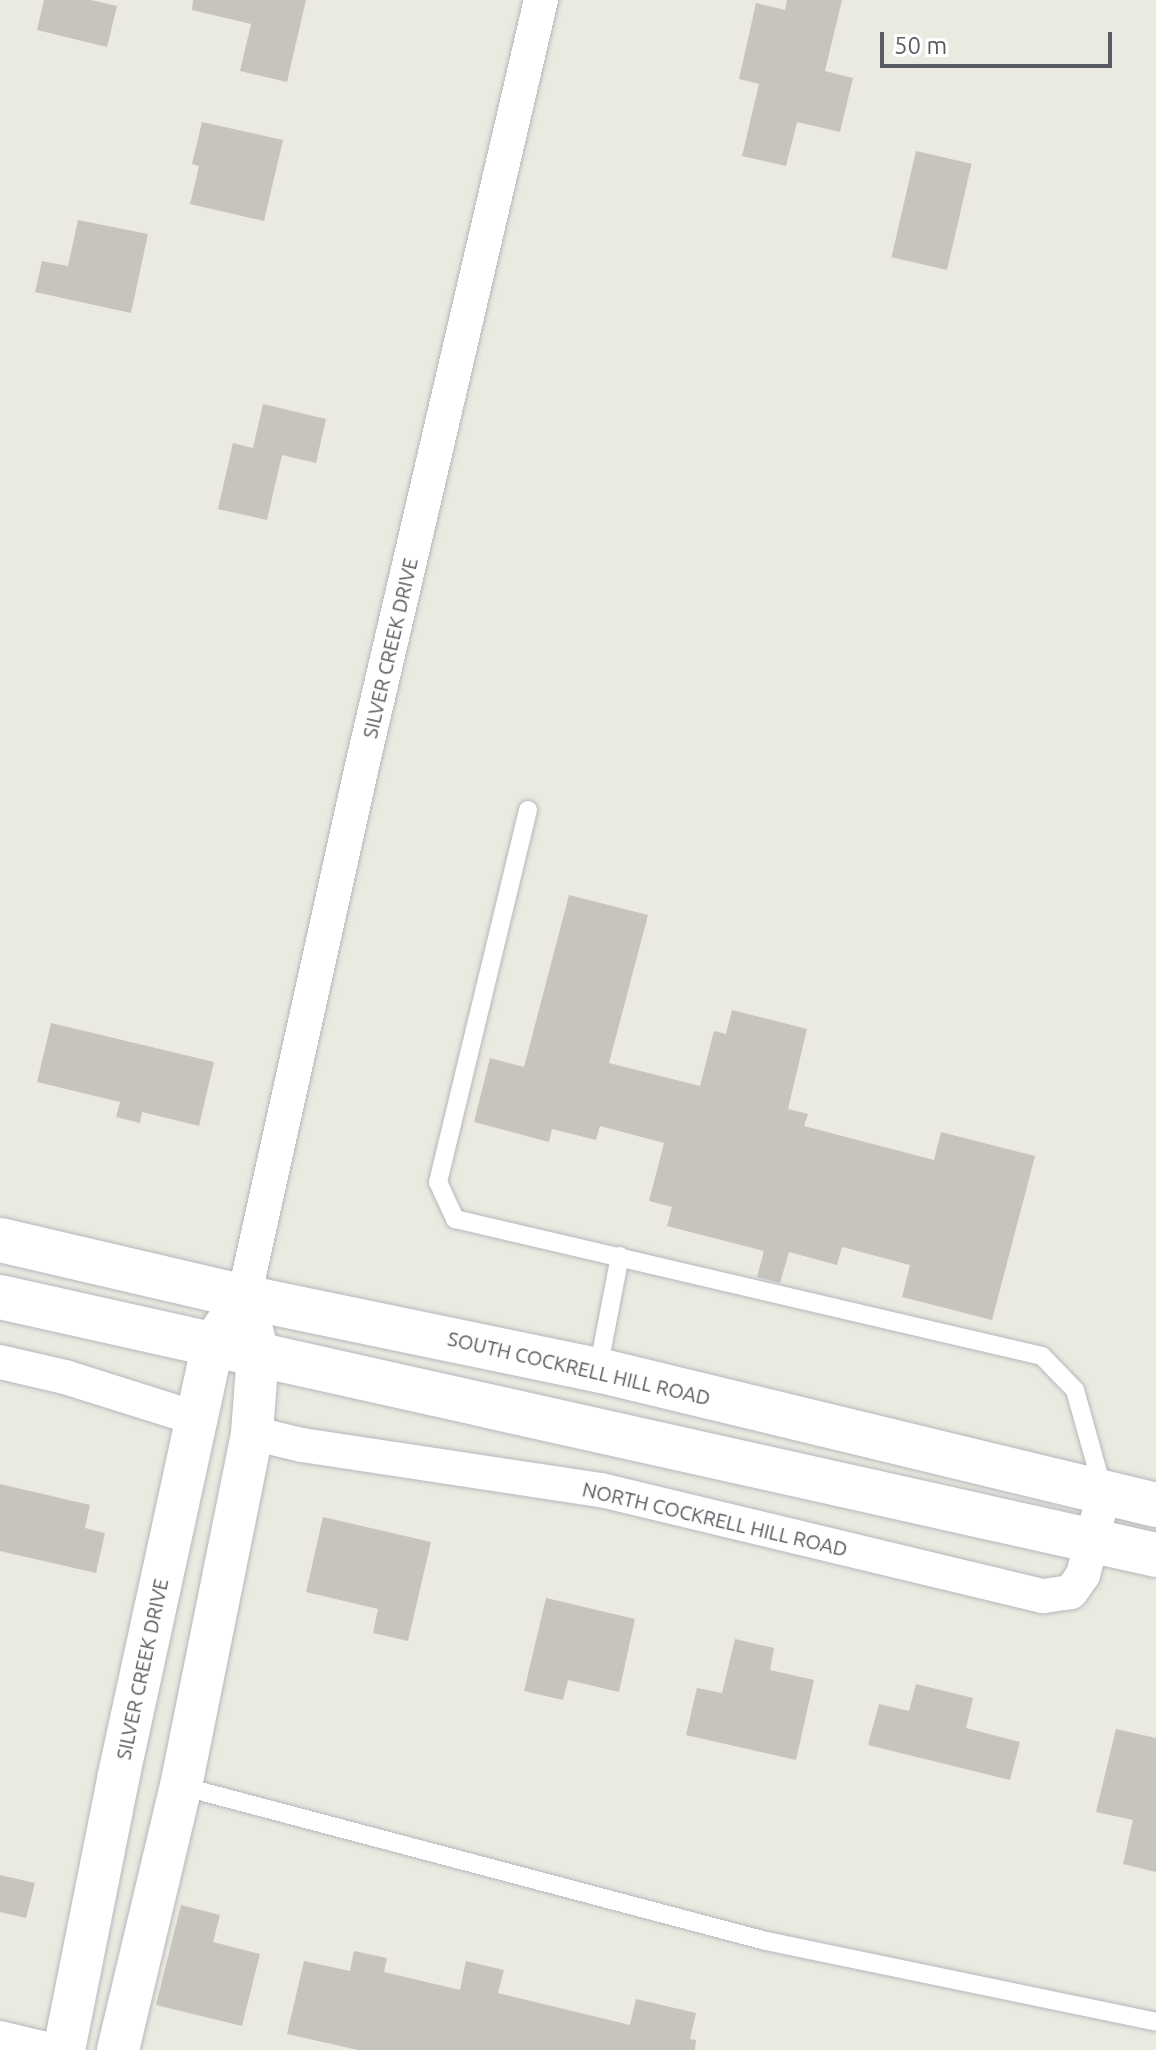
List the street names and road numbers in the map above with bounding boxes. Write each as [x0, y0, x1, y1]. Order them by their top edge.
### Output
street label: SILVER CREEK DRIVE [358, 555, 422, 741]
street label: SOUTH COCKRELL HILL ROAD [445, 1326, 713, 1410]
street label: NORTH COCKRELL HILL ROAD [580, 1477, 850, 1561]
street label: SILVER CREEK DRIVE [111, 1576, 173, 1762]

